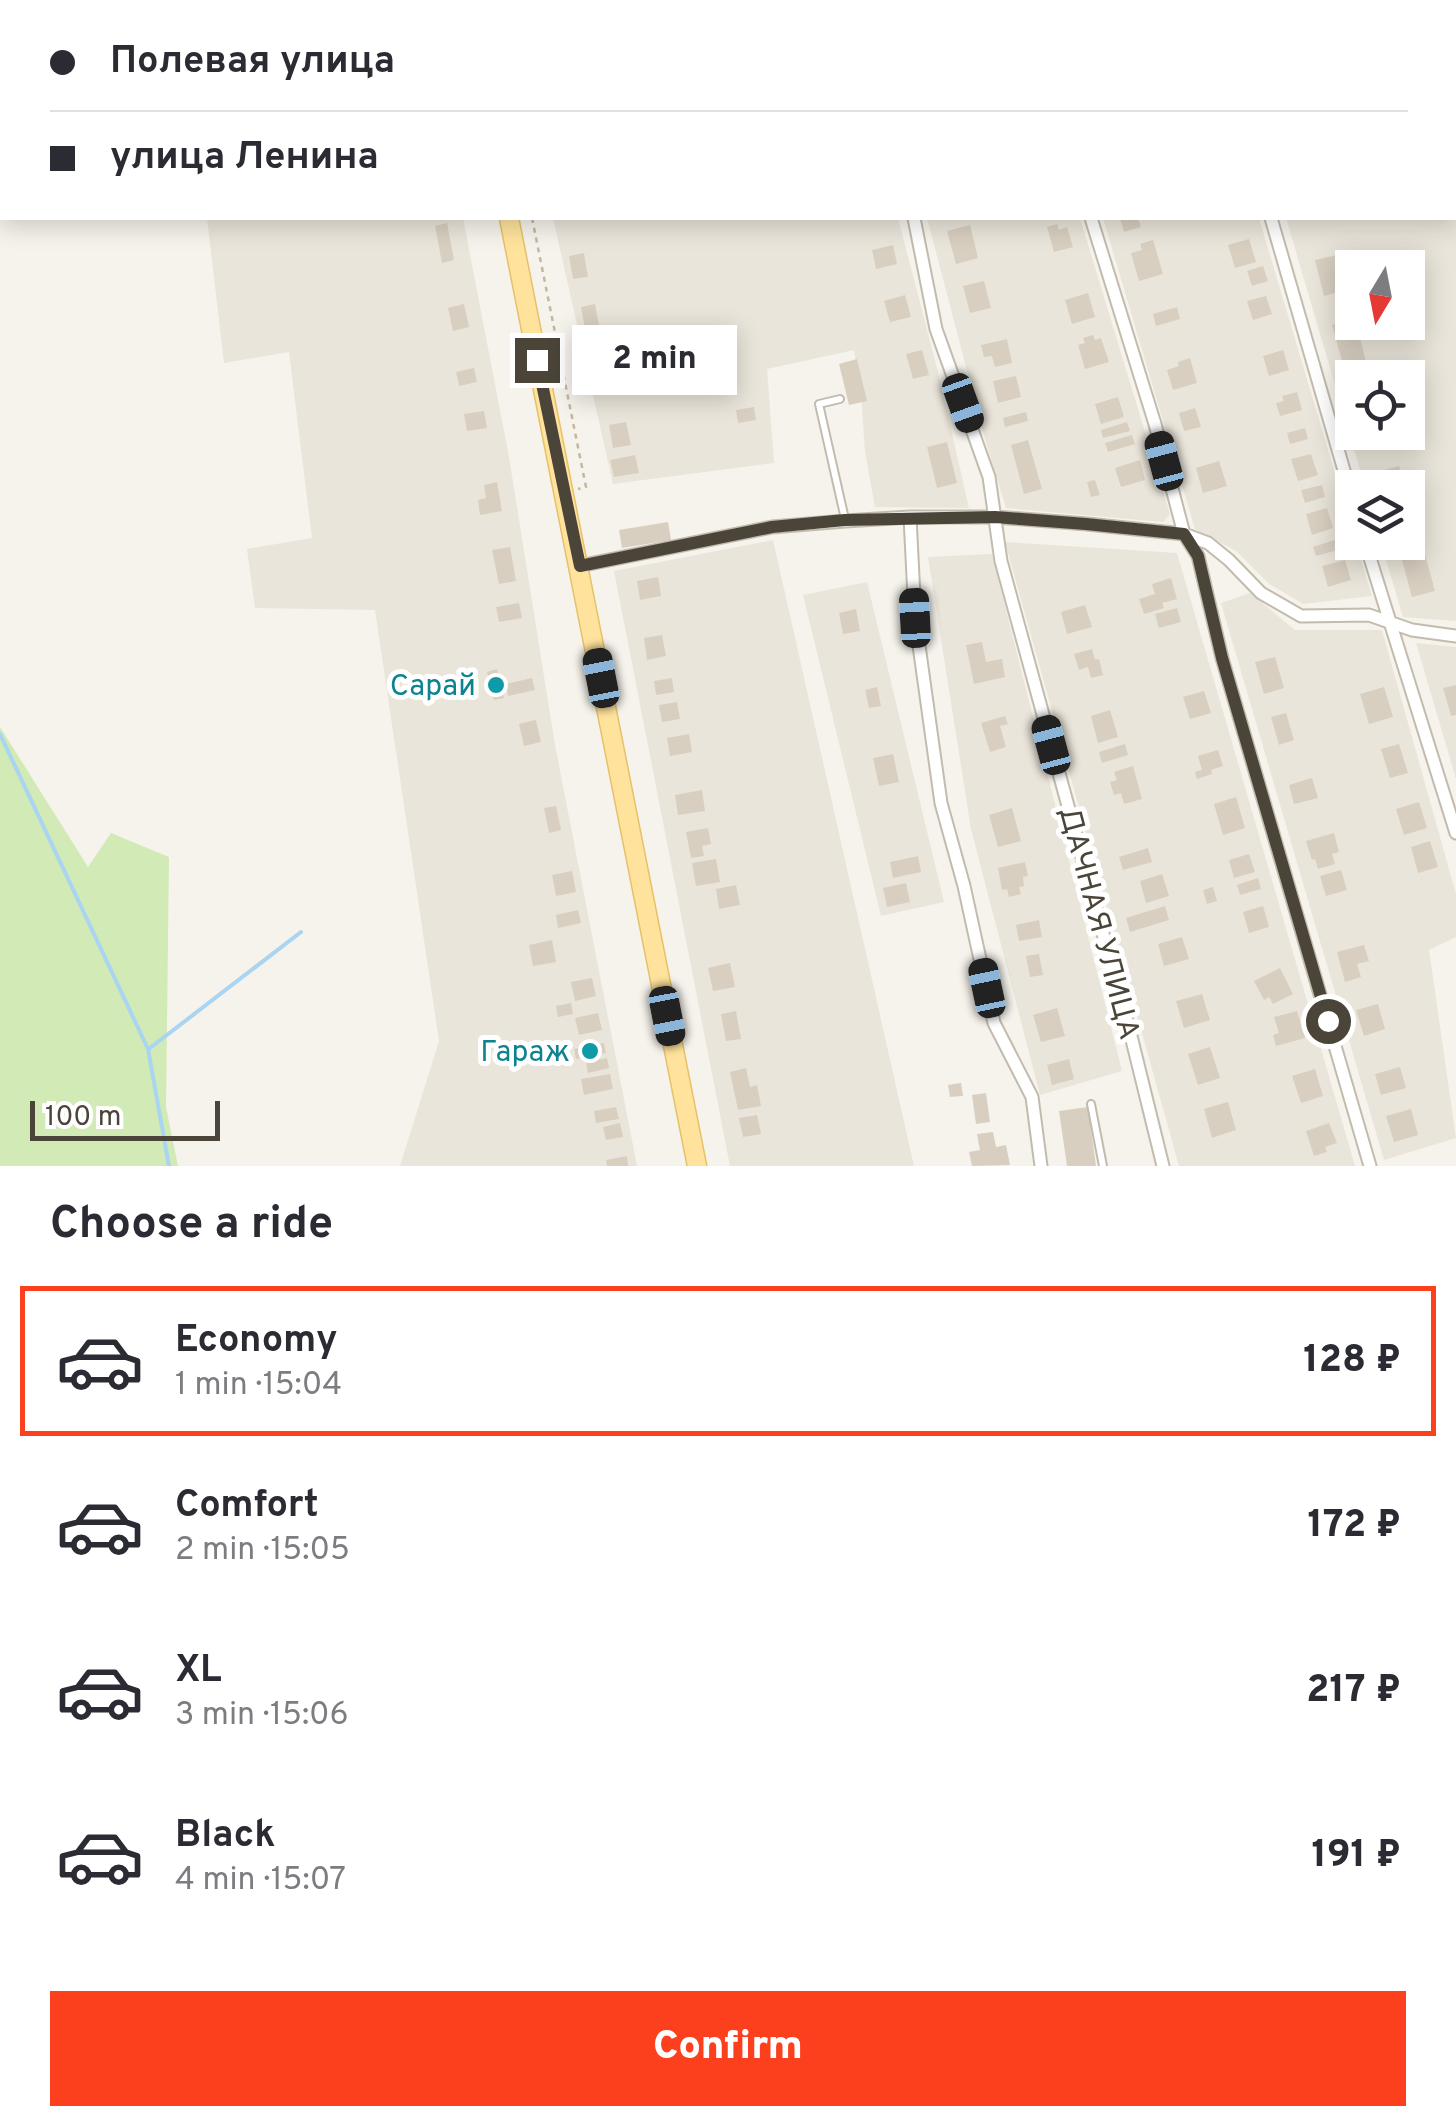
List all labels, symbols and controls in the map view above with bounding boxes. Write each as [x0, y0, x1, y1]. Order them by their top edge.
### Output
text: Полевая улица [110, 38, 395, 87]
text: улица Ленина [110, 134, 379, 183]
north arrow [1335, 250, 1425, 340]
map controls [1335, 250, 1425, 560]
callout: 2 min [572, 325, 737, 395]
route end [515, 338, 560, 383]
text: 2 min [612, 340, 697, 380]
button: locate [1335, 360, 1425, 450]
car [939, 370, 987, 436]
car [1142, 428, 1186, 494]
button: layers [1335, 470, 1425, 560]
car [898, 587, 932, 649]
car [581, 646, 621, 710]
place label: Сарай [390, 669, 476, 706]
marker: Сарай [485, 674, 507, 696]
car [1029, 712, 1073, 778]
street label: ДАЧНАЯ УЛИЦА [1049, 803, 1146, 1044]
car [966, 956, 1008, 1020]
car [647, 984, 687, 1048]
route start [1306, 999, 1351, 1044]
place label: Гараж [480, 1035, 570, 1072]
marker: Гараж [579, 1040, 601, 1062]
scale bar [30, 1096, 220, 1140]
text: 100 m [45, 1100, 121, 1136]
text: Choose a ride [50, 1197, 333, 1254]
icon: car [55, 1316, 145, 1406]
text: Economy [175, 1317, 337, 1366]
text: 128 ₽ [1303, 1337, 1401, 1386]
text: 1 min · 15:04 [175, 1366, 342, 1406]
icon: car [55, 1481, 145, 1571]
text: Comfort [175, 1482, 319, 1531]
text: 172 ₽ [1307, 1502, 1401, 1551]
text: 2 min · 15:05 [175, 1531, 350, 1571]
icon: car [55, 1646, 145, 1736]
text: XL [175, 1647, 222, 1696]
text: 217 ₽ [1306, 1667, 1401, 1716]
text: 3 min · 15:06 [175, 1696, 349, 1736]
icon: car [55, 1811, 145, 1901]
text: Black [175, 1812, 275, 1861]
text: 191 ₽ [1311, 1832, 1401, 1881]
text: 4 min · 15:07 [175, 1861, 346, 1901]
button: Confirm [50, 1991, 1406, 2106]

